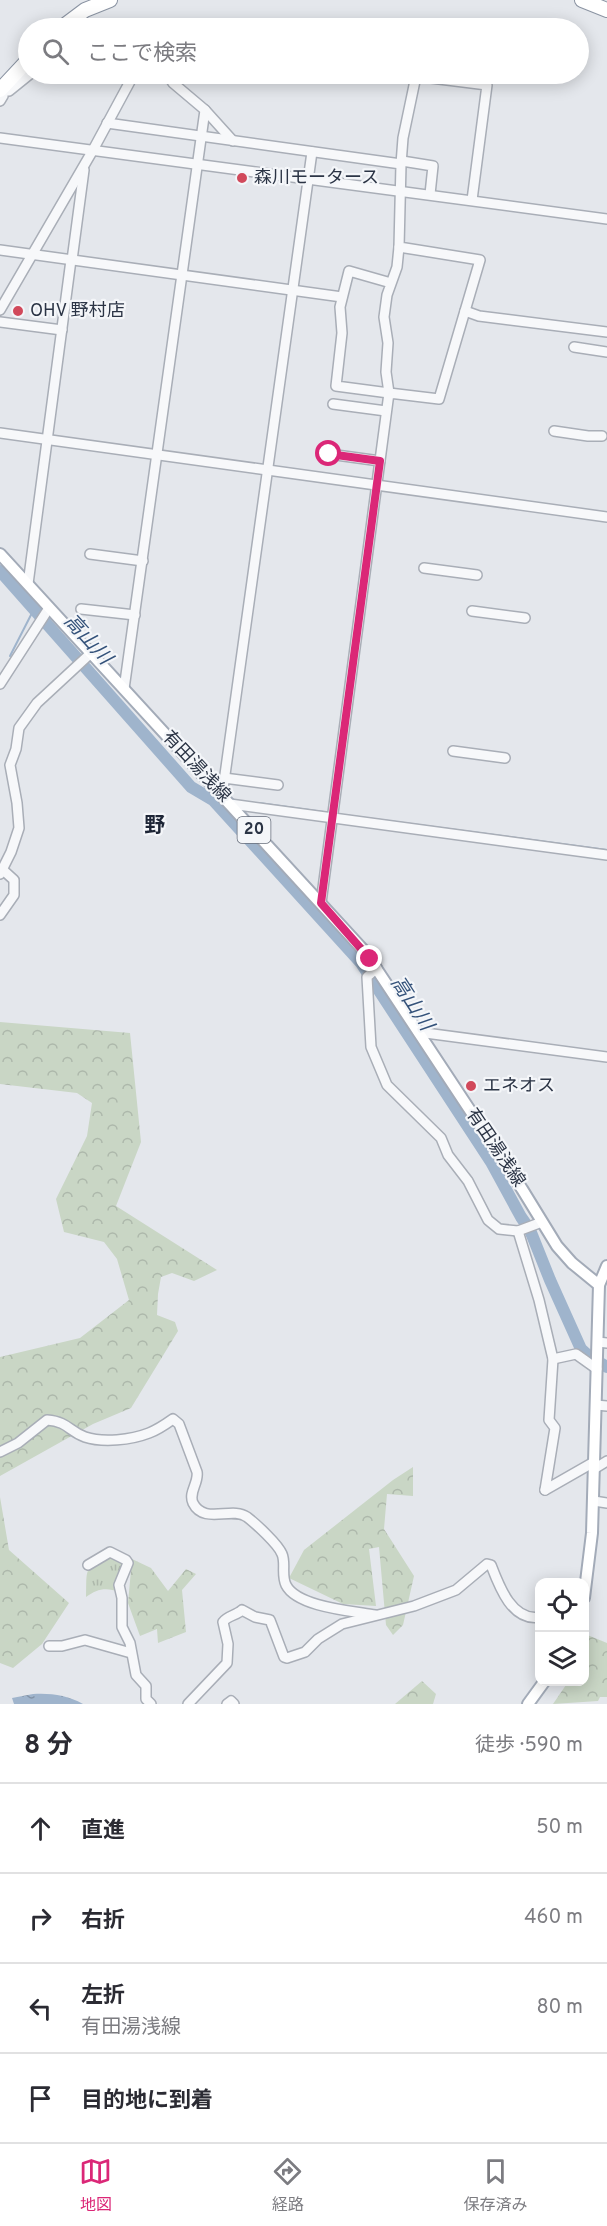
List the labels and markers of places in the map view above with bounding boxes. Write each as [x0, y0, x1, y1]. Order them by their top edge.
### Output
place label: 森川モータース [254, 167, 379, 190]
marker: 森川モータース [235, 171, 249, 185]
place label: OHV 野村店 [30, 300, 125, 323]
marker: OHV 野村店 [11, 304, 25, 318]
place label: エネオス [483, 1075, 555, 1098]
marker: エネオス [464, 1079, 478, 1093]

